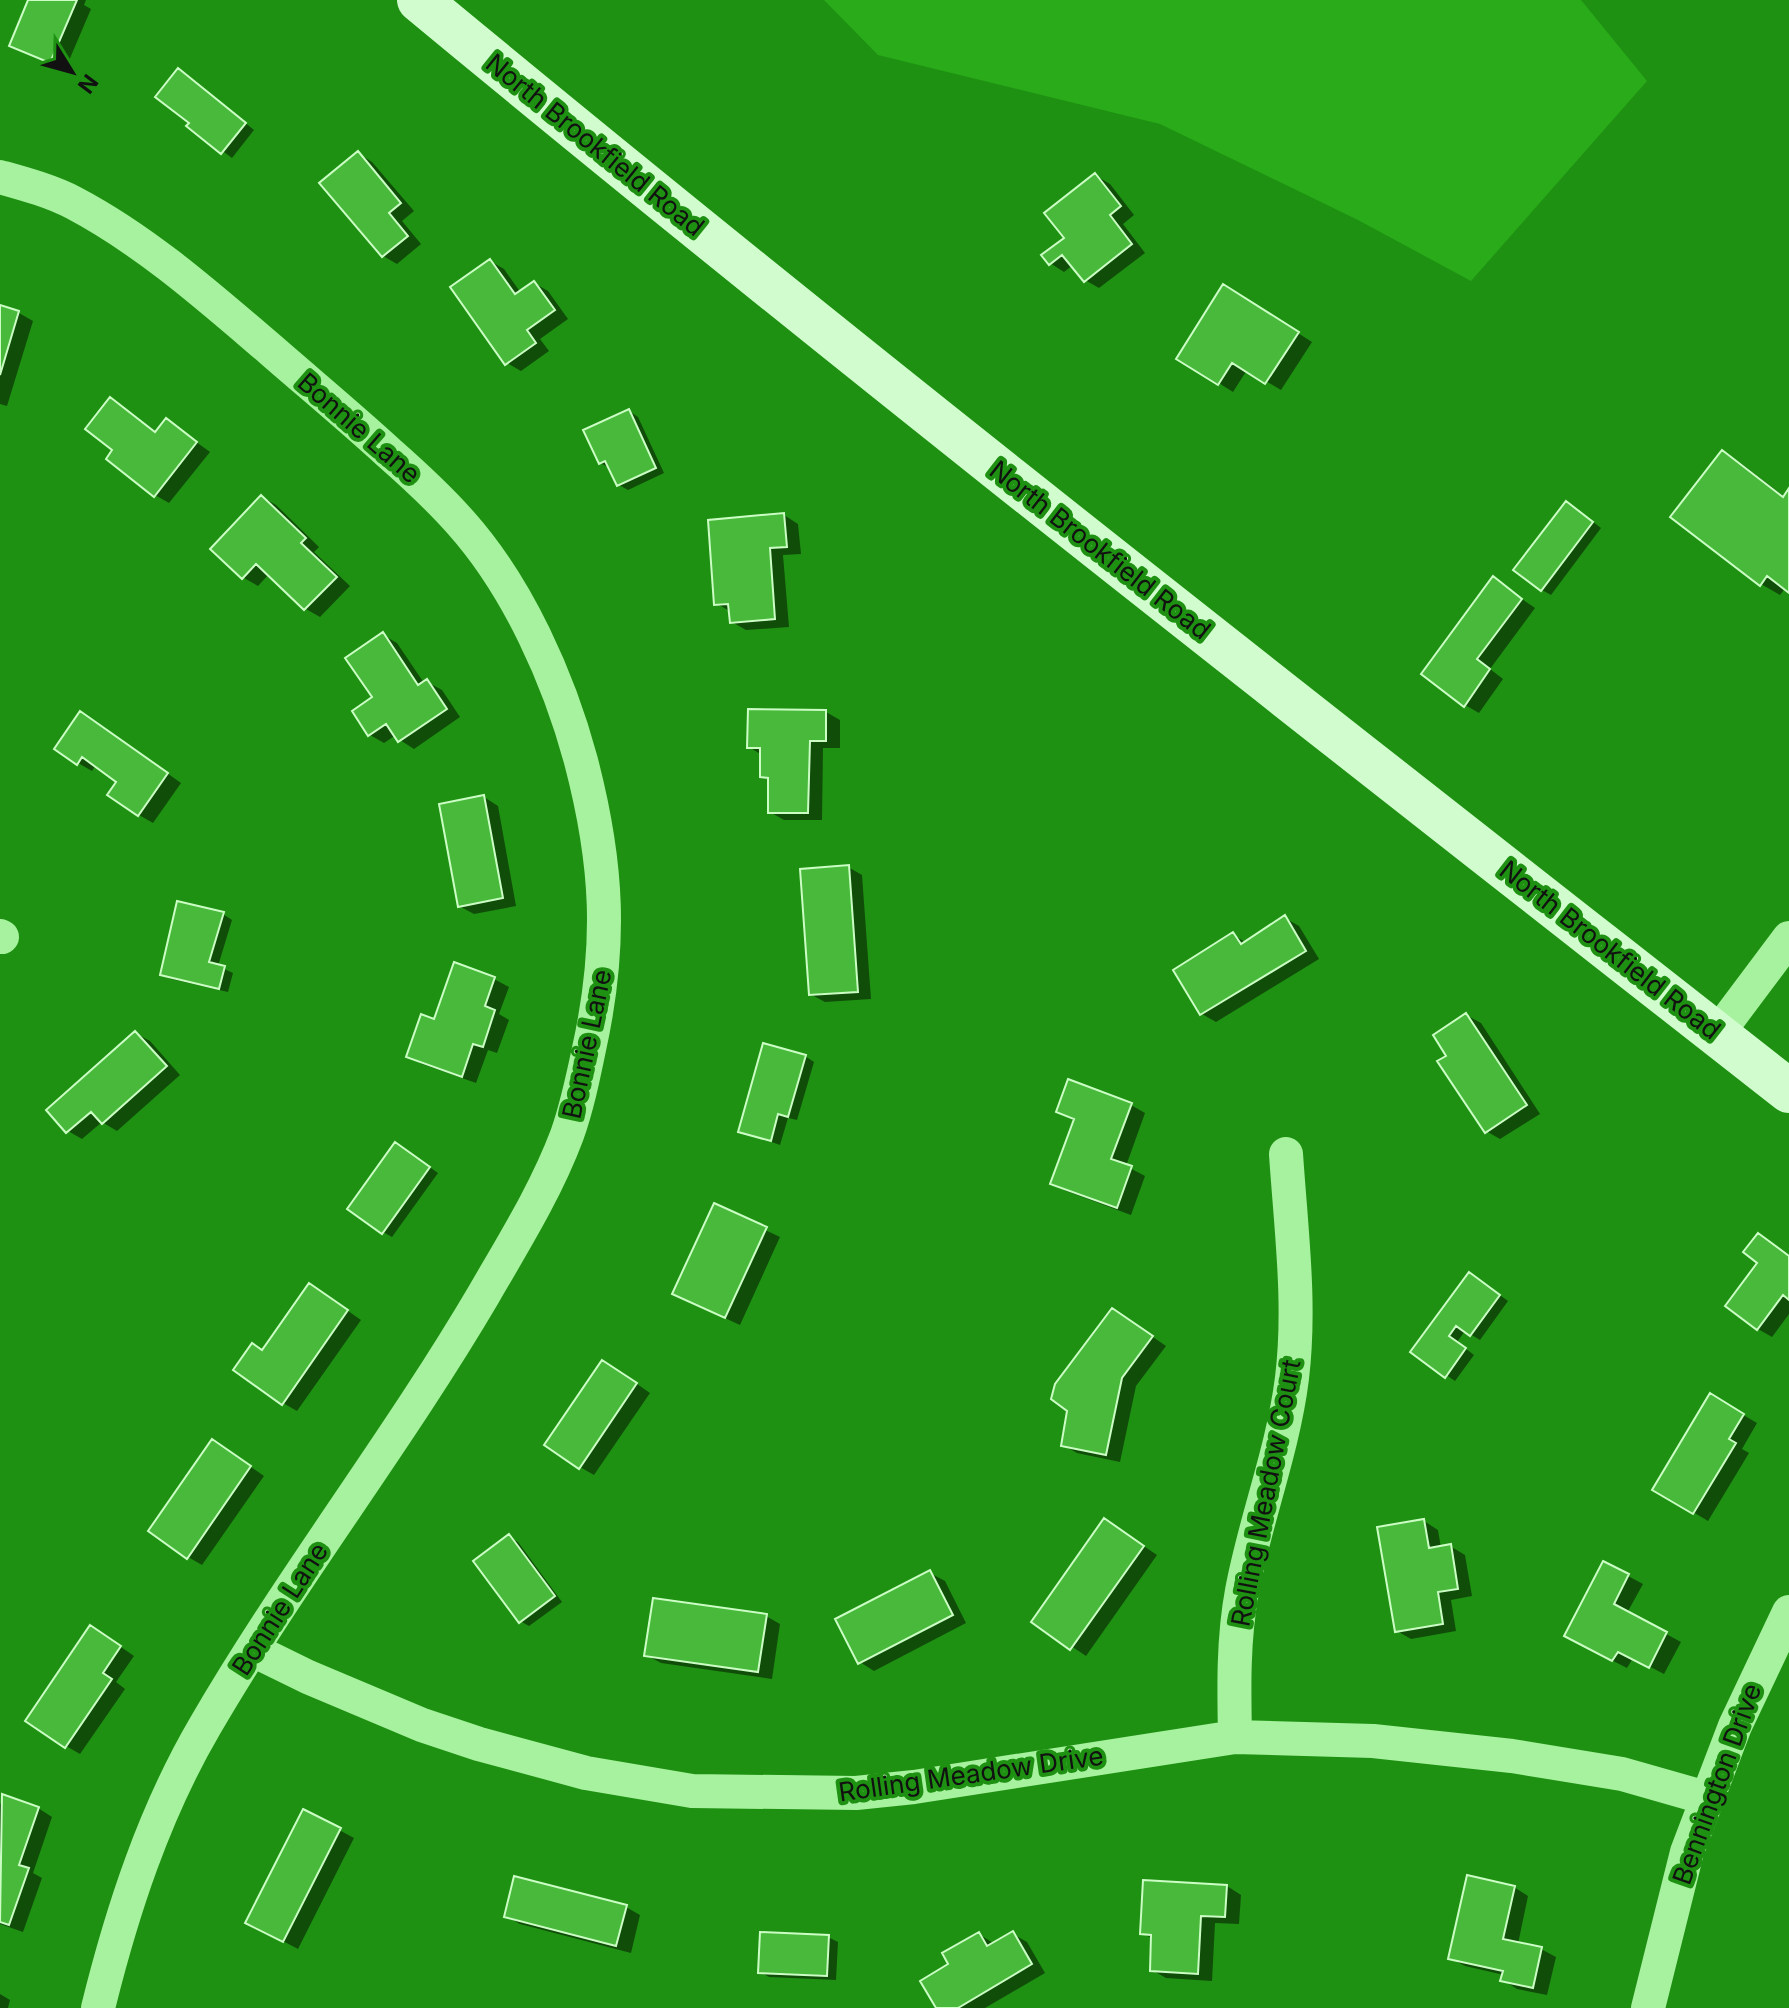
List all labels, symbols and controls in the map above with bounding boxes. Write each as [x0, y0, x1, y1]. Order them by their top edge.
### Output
north arrow [32, 32, 112, 112]
street label: North Brookfield Road [480, 47, 711, 242]
text: N [73, 70, 103, 99]
street label: Bonnie Lane [292, 366, 427, 489]
street label: North Brookfield Road [984, 454, 1217, 645]
street label: North Brookfield Road [1494, 854, 1727, 1045]
street label: Bonnie Lane [556, 966, 617, 1121]
street label: Rolling Meadow Court [1224, 1357, 1307, 1629]
street label: Bonnie Lane [225, 1537, 334, 1681]
street label: Bennington Drive [1666, 1679, 1767, 1889]
street label: Rolling Meadow Drive [837, 1740, 1105, 1807]

